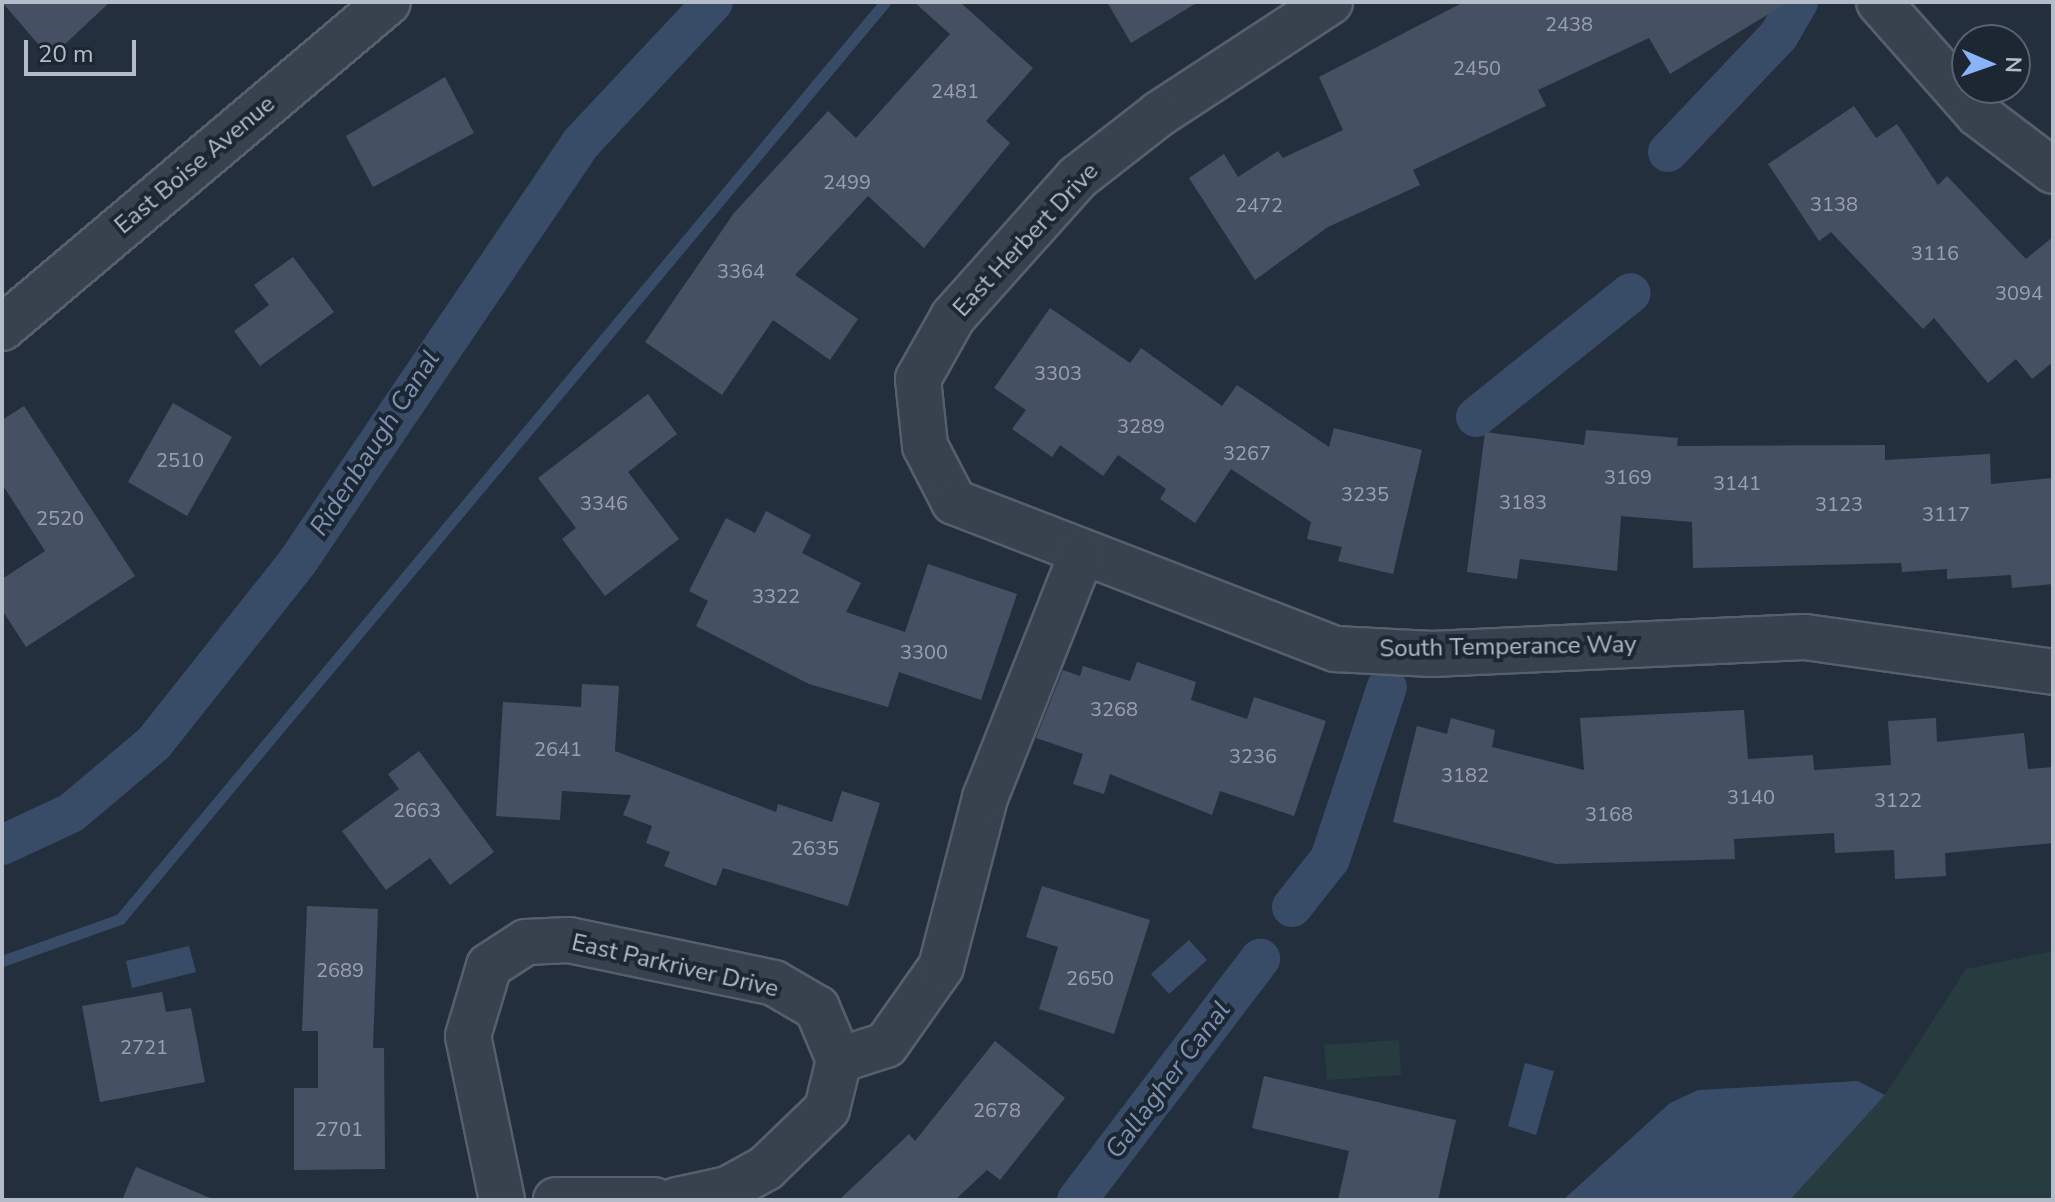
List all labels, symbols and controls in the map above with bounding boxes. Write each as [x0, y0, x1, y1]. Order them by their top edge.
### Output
house number: 2438 [1545, 12, 1593, 36]
scale bar [28, 24, 140, 74]
north arrow [1951, 24, 2031, 104]
text: 20 m [38, 38, 94, 70]
house number: 2450 [1453, 56, 1501, 80]
text: N [1998, 56, 2028, 74]
house number: 2481 [931, 79, 979, 103]
street label: East Boise Avenue [109, 90, 281, 240]
street label: East Herbert Drive [947, 157, 1105, 323]
house number: 2499 [823, 170, 871, 194]
house number: 3138 [1810, 192, 1858, 216]
house number: 2472 [1235, 193, 1283, 217]
house number: 3116 [1911, 241, 1959, 265]
house number: 3364 [717, 259, 765, 283]
house number: 3094 [1995, 281, 2043, 305]
water label: Ridenbaugh Canal [304, 345, 446, 541]
house number: 3303 [1034, 361, 1082, 385]
house number: 3289 [1117, 414, 1165, 438]
house number: 3267 [1223, 441, 1271, 465]
house number: 2510 [156, 448, 204, 472]
house number: 3169 [1604, 465, 1652, 489]
house number: 3141 [1713, 471, 1761, 495]
house number: 3235 [1341, 482, 1389, 506]
house number: 3183 [1499, 490, 1547, 514]
house number: 3346 [580, 491, 628, 515]
house number: 3123 [1815, 492, 1863, 516]
house number: 3117 [1922, 502, 1970, 526]
house number: 2520 [36, 506, 84, 530]
house number: 3322 [752, 584, 800, 608]
street label: South Temperance Way [1379, 630, 1637, 664]
house number: 3300 [900, 640, 948, 664]
house number: 3268 [1090, 697, 1138, 721]
house number: 2641 [534, 737, 582, 761]
house number: 3236 [1229, 744, 1277, 768]
house number: 3182 [1441, 763, 1489, 787]
house number: 3140 [1727, 785, 1775, 809]
house number: 3122 [1874, 788, 1922, 812]
house number: 2663 [393, 798, 441, 822]
house number: 3168 [1585, 802, 1633, 826]
house number: 2635 [791, 836, 839, 860]
street label: East Parkriver Drive [569, 928, 781, 1004]
house number: 2689 [316, 958, 364, 982]
house number: 2650 [1066, 966, 1114, 990]
water label: Gallagher Canal [1099, 995, 1237, 1165]
house number: 2721 [120, 1035, 168, 1059]
house number: 2678 [973, 1098, 1021, 1122]
house number: 2701 [315, 1117, 363, 1141]

